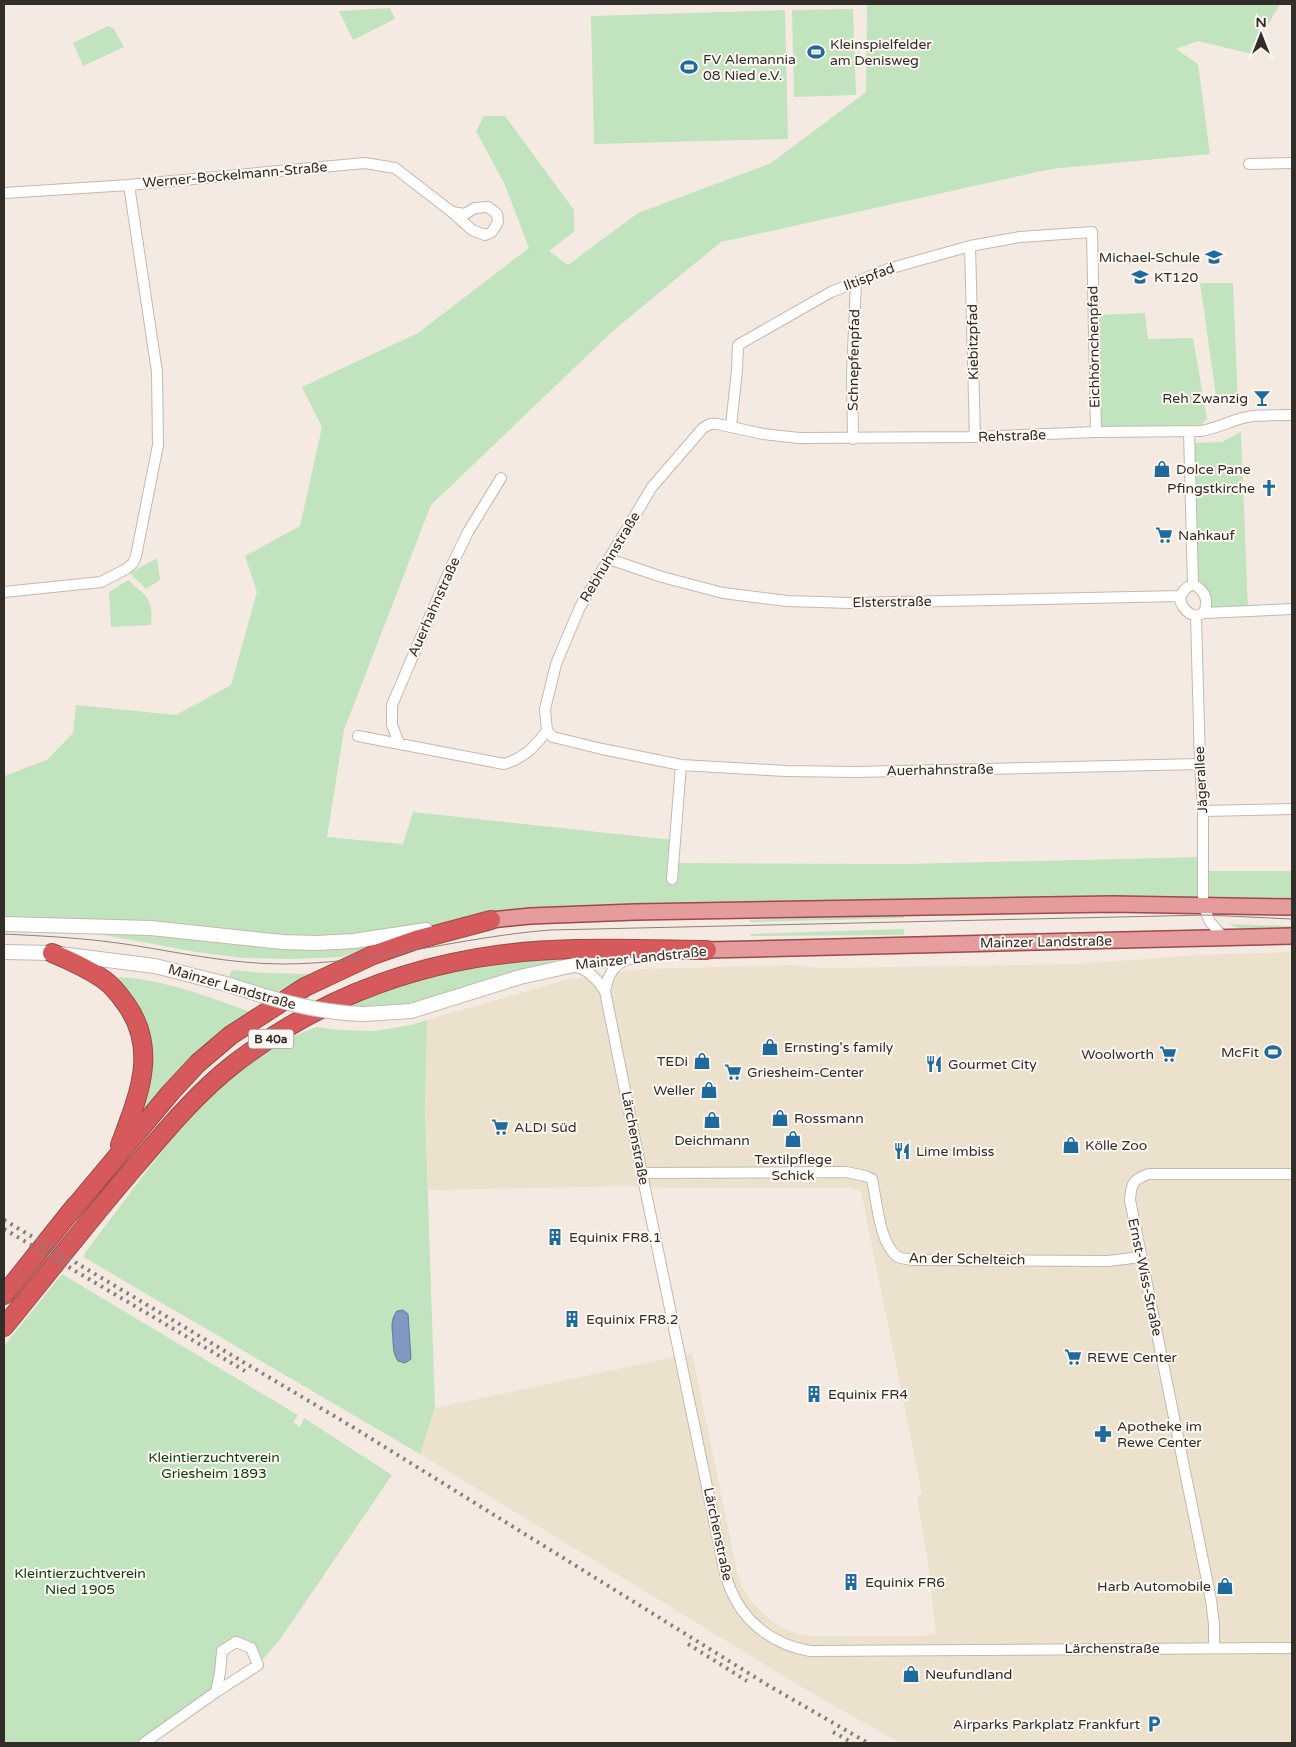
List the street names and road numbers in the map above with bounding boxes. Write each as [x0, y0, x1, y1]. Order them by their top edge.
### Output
street label: Werner-Bockelmann-Straße [142, 158, 328, 192]
street label: Iltispfad [841, 259, 897, 295]
street label: Eichhörnchenpfad [1084, 286, 1104, 408]
street label: Kiebitzpfad [964, 304, 982, 380]
street label: Schnepfenpfad [845, 309, 863, 411]
street label: Rehstraße [978, 426, 1046, 446]
street label: Rebhuhnstraße [576, 509, 644, 605]
street label: Auerhahnstraße [404, 555, 464, 659]
street label: Elsterstraße [852, 593, 932, 611]
street label: Jägerallee [1191, 746, 1211, 814]
street label: Auerhahnstraße [886, 761, 994, 779]
street label: Mainzer Landstraße [980, 932, 1112, 952]
street label: Mainzer Landstraße [574, 943, 708, 973]
street label: Mainzer Landstraße [166, 961, 298, 1013]
road number: B 40a [248, 1030, 294, 1048]
street label: Lärchenstraße [618, 1090, 652, 1186]
street label: Ernst-Wiss-Straße [1124, 1216, 1166, 1338]
street label: An der Schelteich [908, 1249, 1026, 1269]
street label: Lärchenstraße [700, 1486, 736, 1582]
street label: Lärchenstraße [1064, 1640, 1160, 1657]

